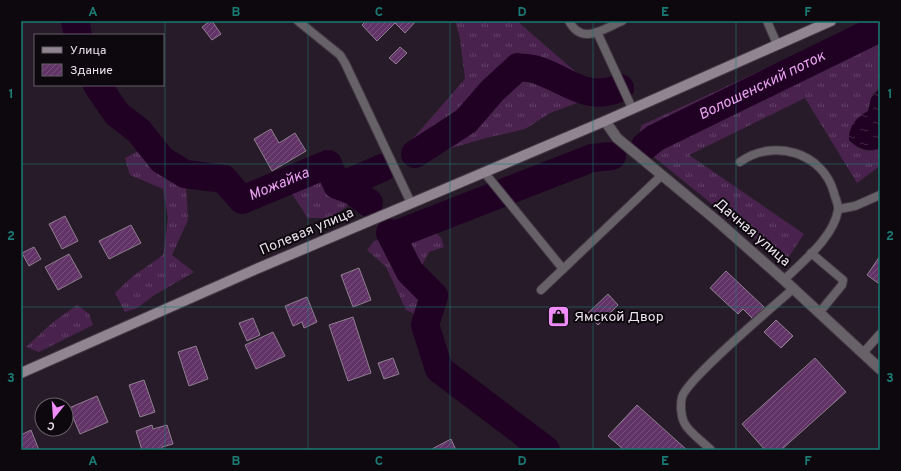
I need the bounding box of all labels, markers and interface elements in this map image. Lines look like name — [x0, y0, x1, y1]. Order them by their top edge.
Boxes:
text: A — [88, 5, 98, 21]
text: B — [232, 5, 241, 21]
text: C — [375, 5, 383, 21]
text: D — [517, 5, 527, 21]
text: E — [661, 5, 669, 21]
text: F — [804, 5, 812, 21]
legend — [34, 34, 164, 86]
text: Улица — [70, 43, 106, 59]
water label: Волошенский поток — [696, 46, 829, 125]
text: Здание — [70, 63, 113, 79]
text: 1 — [8, 87, 14, 103]
text: 1 — [887, 87, 893, 103]
water label: Можайка — [246, 163, 312, 206]
street label: Дачная улица — [711, 195, 793, 271]
street label: Полевая улица — [257, 205, 357, 259]
text: 2 — [7, 229, 15, 245]
text: 2 — [886, 229, 894, 245]
shop icon: Ямской Двор — [545, 304, 571, 330]
place label: Ямской Двор — [574, 309, 664, 326]
text: 3 — [7, 371, 15, 387]
text: 3 — [886, 371, 894, 387]
north arrow — [34, 397, 74, 437]
text: С — [46, 418, 57, 433]
text: A — [88, 454, 98, 470]
text: B — [232, 454, 241, 470]
text: C — [375, 454, 383, 470]
text: D — [517, 454, 527, 470]
text: E — [661, 454, 669, 470]
text: F — [804, 454, 812, 470]

